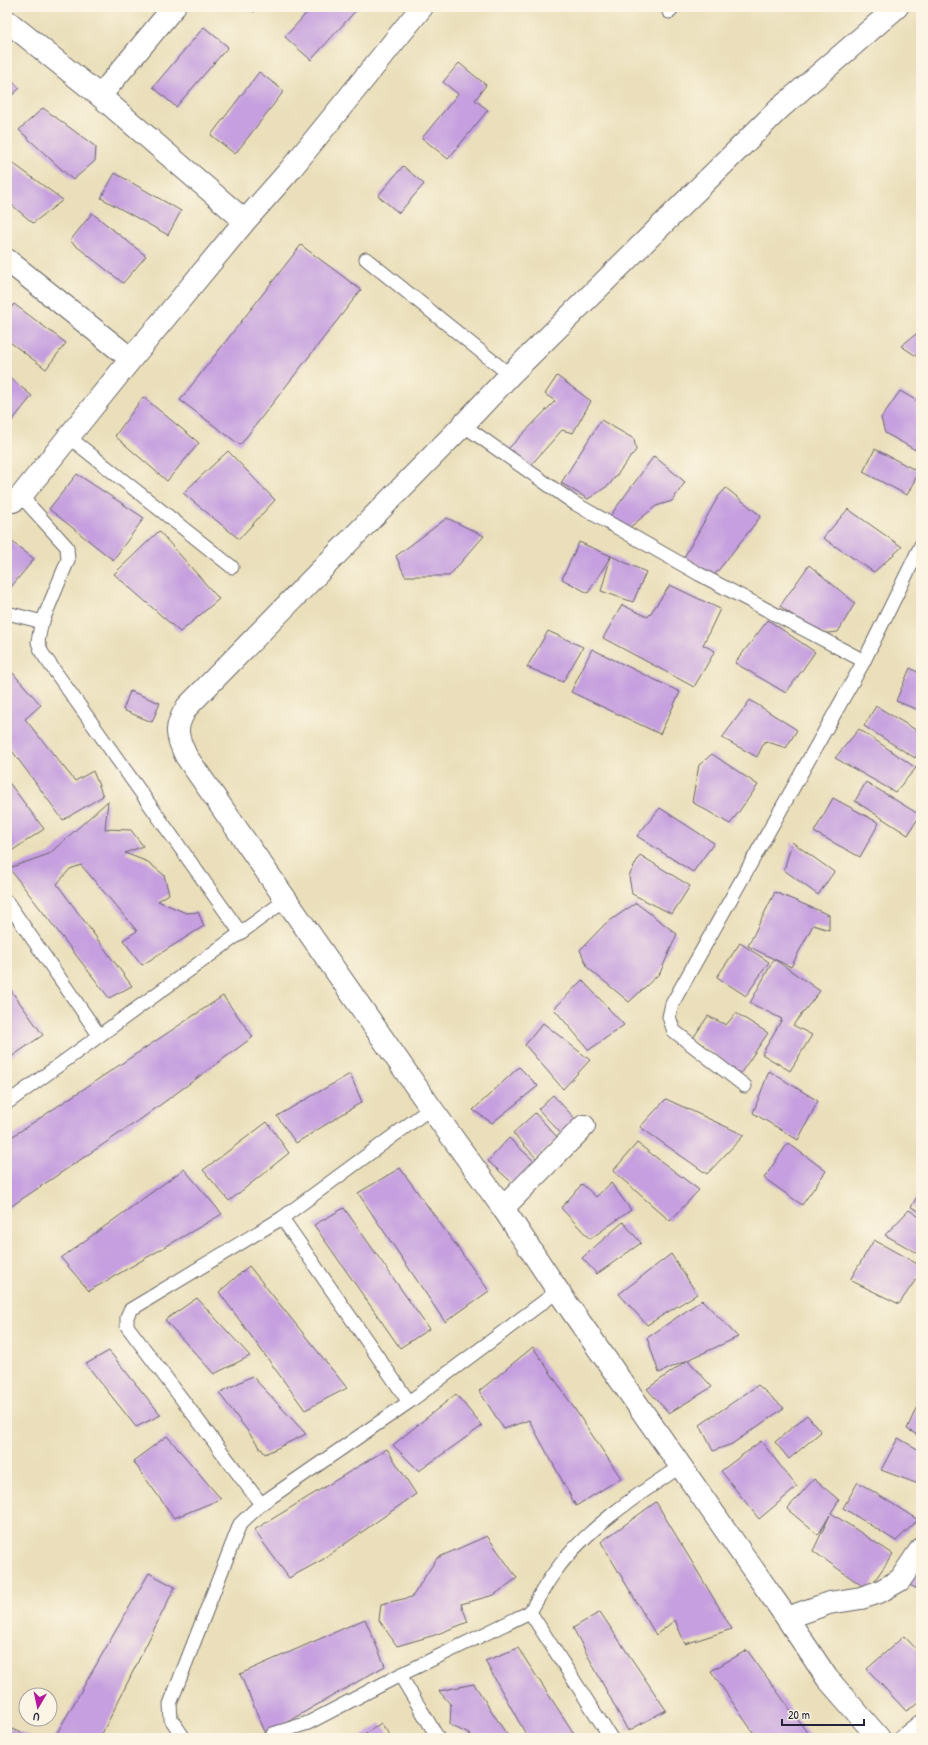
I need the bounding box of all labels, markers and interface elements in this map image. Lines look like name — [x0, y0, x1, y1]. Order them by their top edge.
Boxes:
north arrow — [18, 1687, 58, 1727]
scale bar — [782, 1701, 864, 1727]
text: 20 m — [788, 1706, 810, 1723]
text: U — [32, 1709, 41, 1724]

